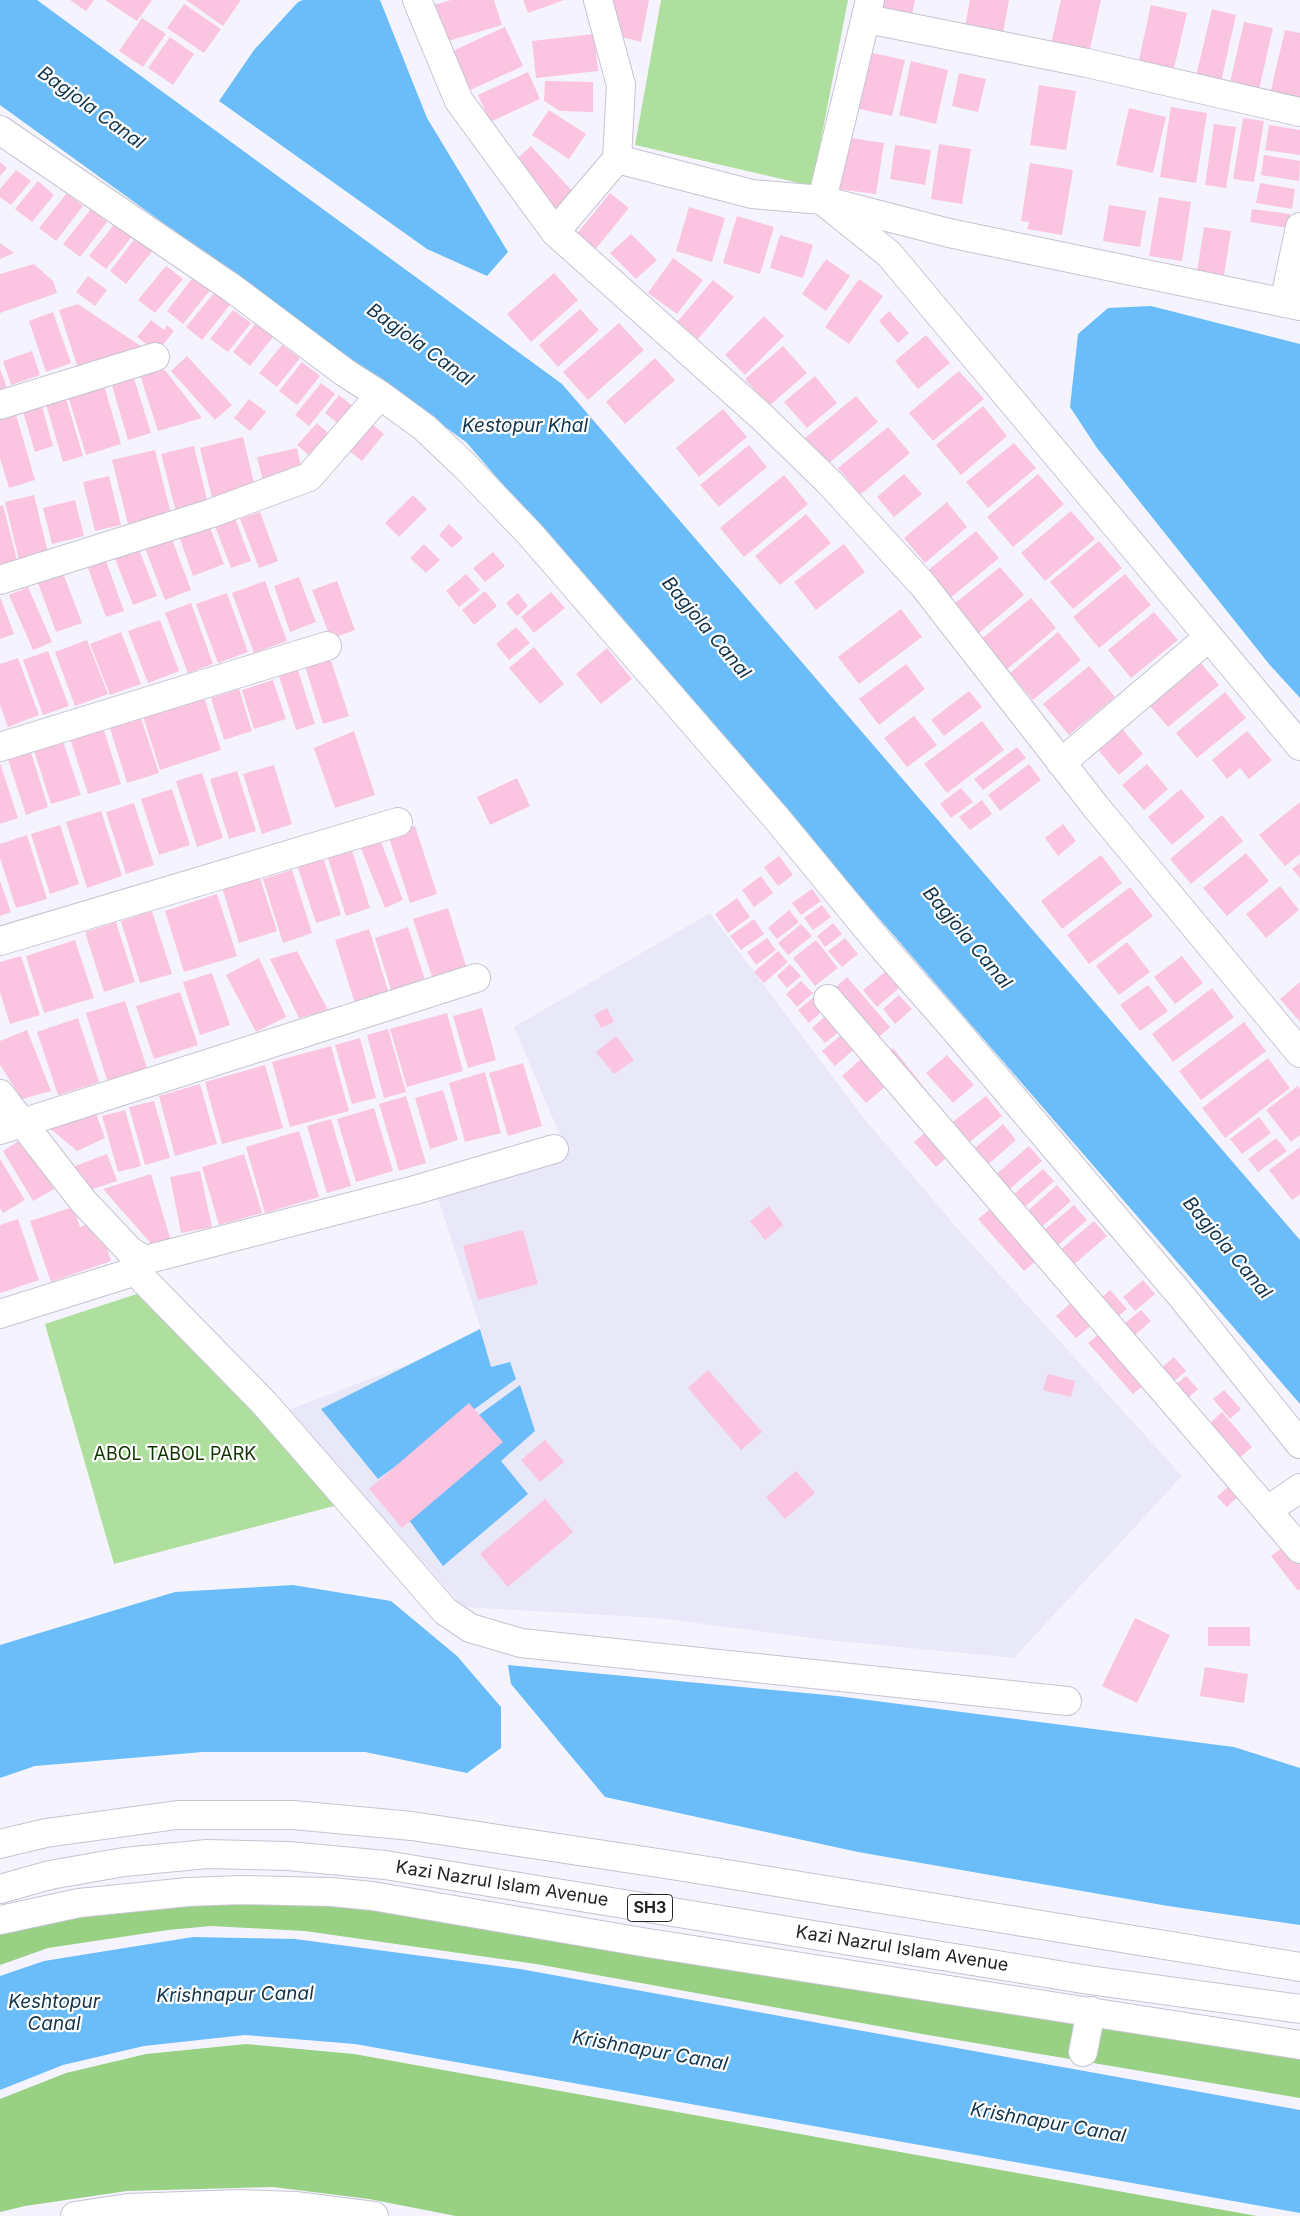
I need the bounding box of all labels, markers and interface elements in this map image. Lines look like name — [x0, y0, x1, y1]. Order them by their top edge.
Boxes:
water label: Bagjola Canal — [33, 62, 149, 154]
water label: Bagjola Canal — [362, 299, 478, 391]
water label: Kestopur Khal — [462, 415, 588, 437]
water label: Bagjola Canal — [657, 572, 755, 684]
water label: Bagjola Canal — [918, 882, 1016, 994]
water label: Bagjola Canal — [1178, 1192, 1276, 1304]
park label: ABOL TABOL PARK — [94, 1444, 256, 1466]
street label: Kazi Nazrul Islam Avenue — [394, 1857, 610, 1911]
road number: SH3 — [628, 1895, 672, 1922]
street label: Kazi Nazrul Islam Avenue — [794, 1922, 1010, 1976]
water label: Krishnapur Canal — [156, 1982, 314, 2008]
water label: Keshtopur Canal — [8, 1991, 100, 2035]
water label: Krishnapur Canal — [571, 2026, 729, 2076]
water label: Krishnapur Canal — [969, 2098, 1127, 2148]

